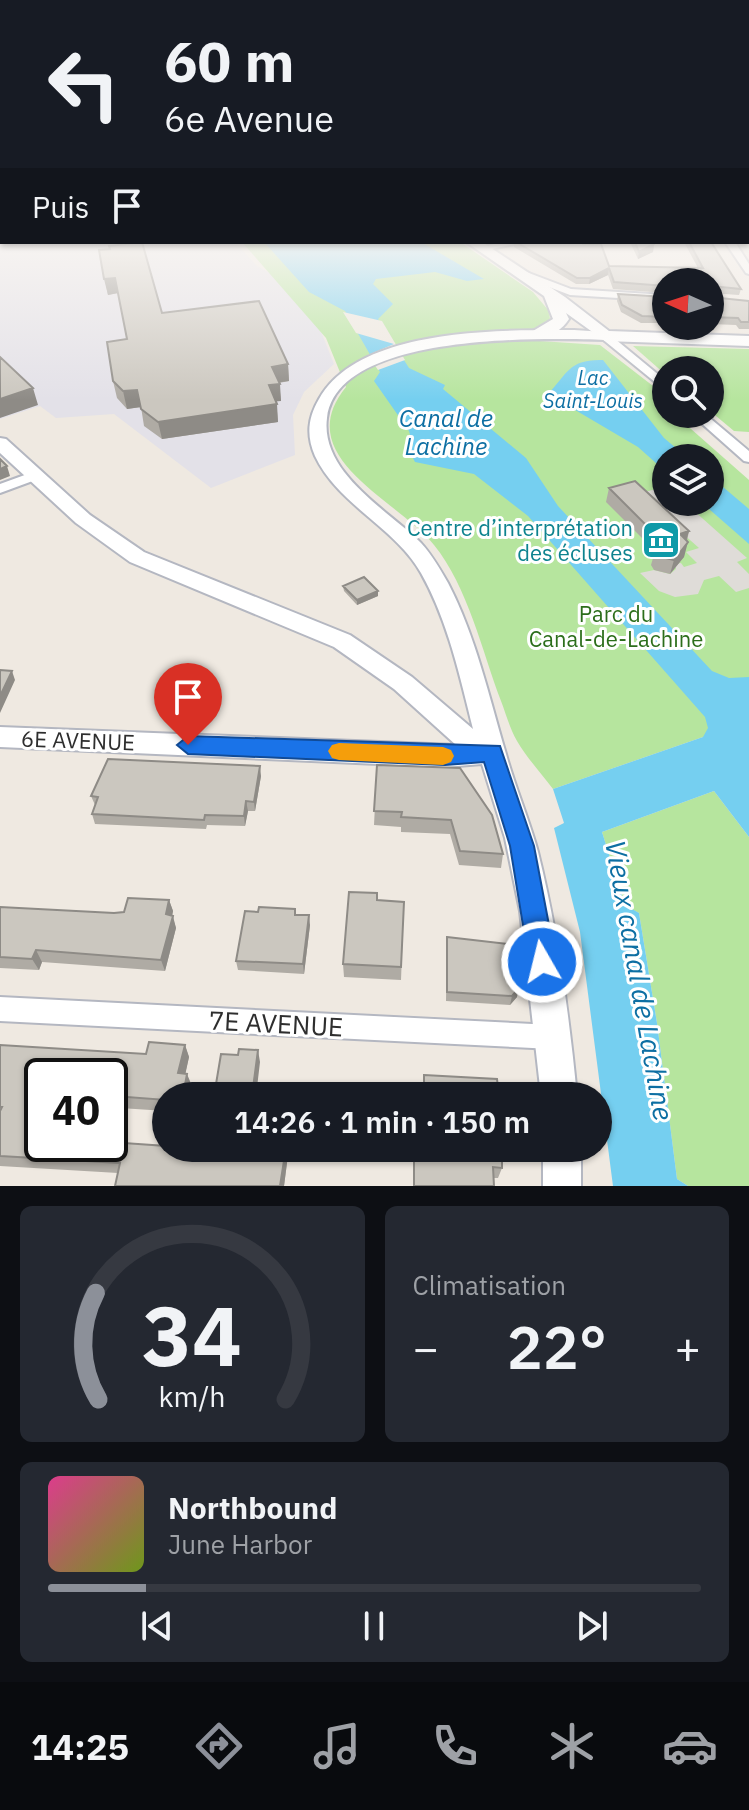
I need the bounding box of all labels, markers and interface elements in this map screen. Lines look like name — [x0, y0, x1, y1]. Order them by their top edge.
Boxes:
text: 60 m — [164, 25, 294, 97]
icon: left — [32, 32, 136, 136]
text: 6e Avenue — [164, 95, 334, 142]
icon: arrive — [105, 184, 149, 228]
text: Puis — [32, 187, 89, 226]
north arrow — [652, 268, 724, 340]
map controls — [652, 268, 724, 516]
button: search — [652, 356, 724, 428]
water label: Lac Saint-Louis — [543, 364, 643, 414]
water label: Canal de Lachine — [399, 402, 493, 462]
button: layers — [652, 444, 724, 516]
place label: Centre d’interprétation des écluses — [407, 513, 633, 567]
museum icon: Centre d’interprétation des écluses — [640, 519, 682, 561]
park label: Parc du Canal-de-Lachine — [529, 599, 703, 653]
pin — [154, 663, 222, 745]
icon: arrive — [166, 675, 210, 719]
street label: 6E AVENUE — [21, 724, 135, 756]
water label: Vieux canal de Lachine — [597, 837, 683, 1123]
position arrow — [500, 920, 584, 1004]
street label: 7E AVENUE — [208, 1002, 344, 1044]
speed limit sign: 40 — [24, 1058, 128, 1162]
text: 14:26 · 1 min · 150 m — [234, 1102, 530, 1141]
text: Climatisation — [413, 1268, 566, 1302]
text: 34 — [142, 1281, 242, 1389]
text: 22° — [507, 1307, 607, 1386]
text: − — [413, 1319, 439, 1376]
text: + — [675, 1319, 701, 1376]
text: km/h — [159, 1378, 226, 1415]
text: Northbound — [168, 1488, 337, 1527]
text: June Harbor — [168, 1527, 312, 1561]
icon: previous — [135, 1604, 179, 1648]
icon: pause — [352, 1604, 396, 1648]
icon: next — [570, 1604, 614, 1648]
icon: directions — [191, 1718, 247, 1774]
icon: music — [309, 1718, 365, 1774]
icon: phone — [427, 1718, 483, 1774]
icon: climate — [544, 1718, 600, 1774]
icon: car — [662, 1718, 718, 1774]
text: 14:25 — [31, 1723, 129, 1770]

